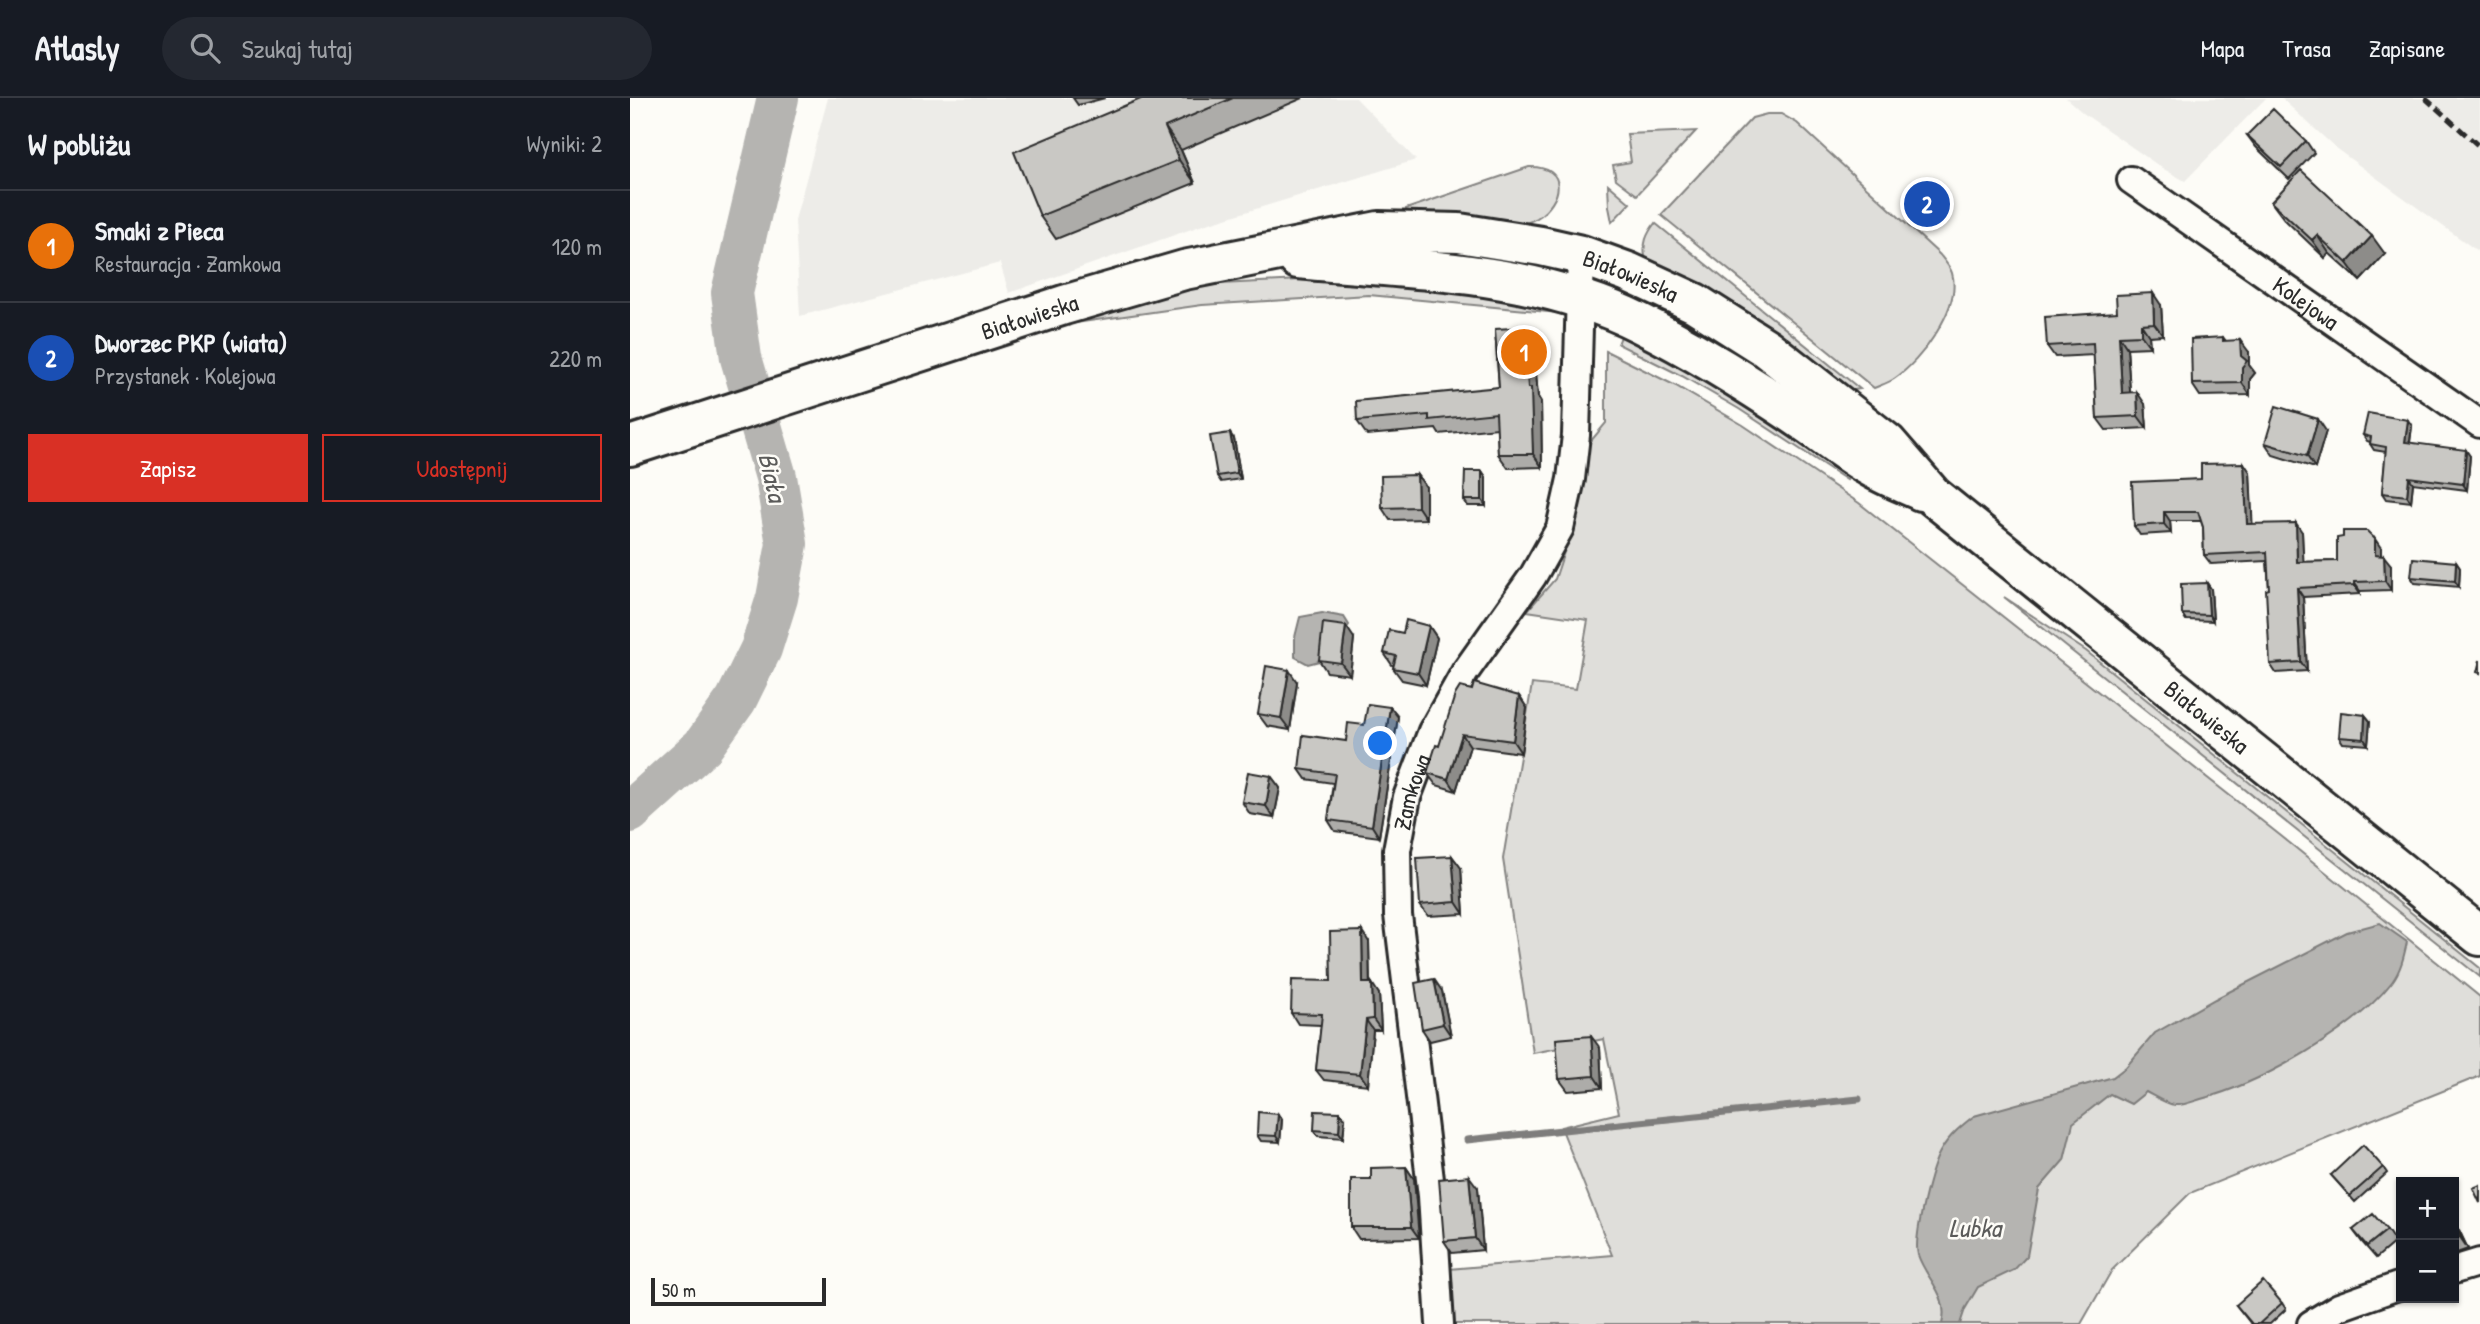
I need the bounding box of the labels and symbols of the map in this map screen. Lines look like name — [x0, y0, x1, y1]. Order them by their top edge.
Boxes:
pin: 2 — [1904, 178, 1950, 230]
street label: Białowieska — [1579, 241, 1684, 309]
street label: Kolejowa — [2267, 268, 2346, 337]
street label: Białowieska — [977, 286, 1082, 347]
pin: 1 — [1501, 326, 1547, 378]
water label: Biała — [750, 449, 796, 508]
street label: Białowieska — [2158, 673, 2256, 761]
your location — [1363, 726, 1397, 760]
street label: Zamkowa — [1385, 749, 1438, 833]
water label: Lubka — [1949, 1210, 2004, 1245]
scale bar — [651, 1275, 826, 1307]

